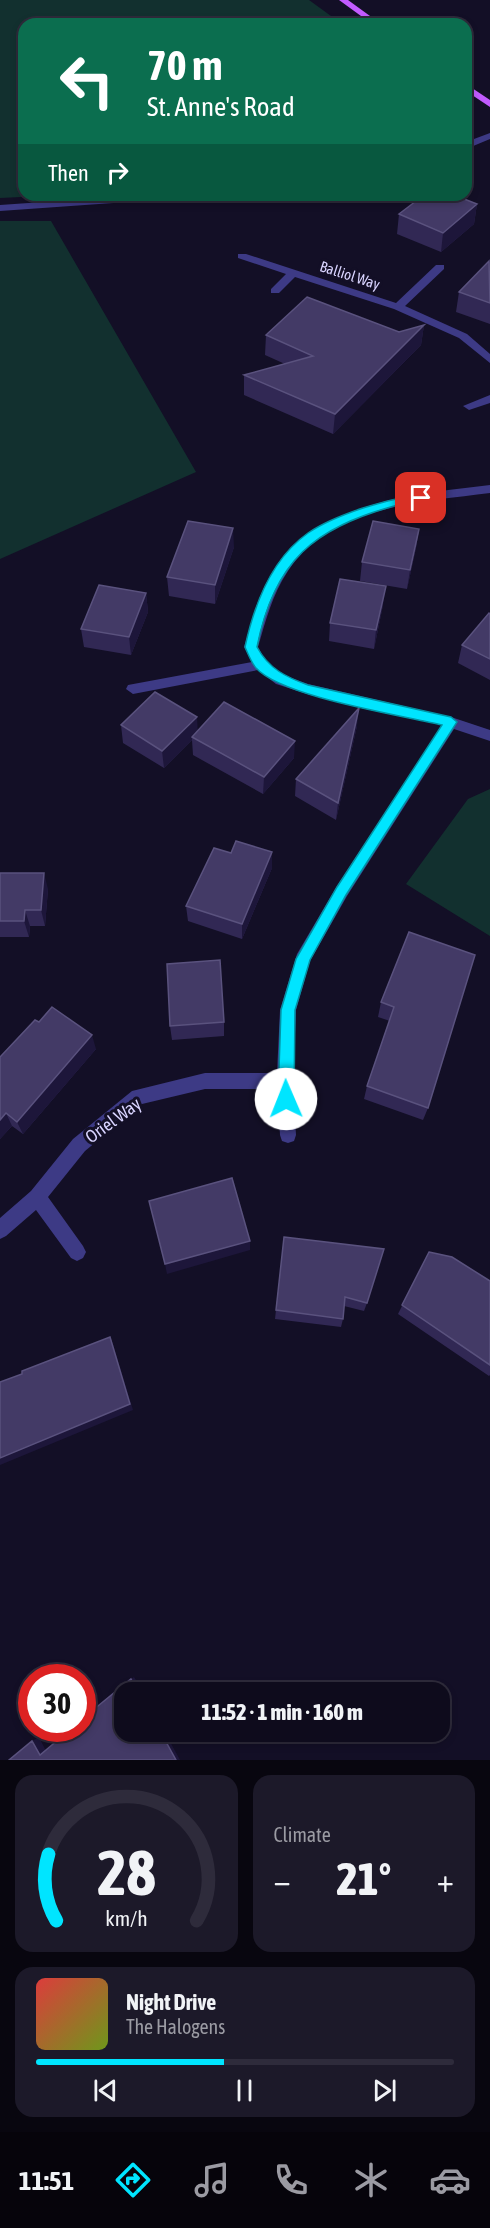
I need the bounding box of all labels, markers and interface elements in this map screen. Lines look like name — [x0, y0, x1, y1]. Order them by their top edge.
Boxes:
text: 70 m — [147, 41, 222, 89]
icon: left — [48, 42, 126, 120]
text: St. Anne's Road — [147, 91, 295, 122]
icon: right — [101, 156, 134, 189]
text: Then — [48, 160, 89, 186]
street label: Balliol Way — [318, 257, 382, 293]
pin — [395, 472, 446, 523]
icon: arrive — [404, 481, 437, 514]
position arrow — [254, 1067, 318, 1131]
street label: Oriel Way — [81, 1093, 145, 1147]
speed limit sign: 30 — [18, 1664, 96, 1742]
text: 11:52 · 1 min · 160 m — [201, 1699, 363, 1725]
text: Climate — [274, 1823, 331, 1846]
text: 28 — [97, 1837, 156, 1908]
text: 21° — [336, 1853, 391, 1905]
text: − — [274, 1861, 291, 1899]
text: + — [437, 1861, 454, 1899]
text: km/h — [105, 1906, 148, 1931]
text: Night Drive — [126, 1989, 216, 2015]
text: The Halogens — [126, 2015, 225, 2038]
icon: previous — [89, 2074, 122, 2107]
icon: pause — [228, 2074, 261, 2107]
icon: next — [368, 2074, 401, 2107]
icon: directions — [112, 2159, 154, 2201]
icon: music — [191, 2159, 233, 2201]
icon: phone — [270, 2159, 312, 2201]
icon: climate — [350, 2159, 392, 2201]
icon: car — [429, 2159, 471, 2201]
text: 11:51 — [19, 2165, 74, 2196]

